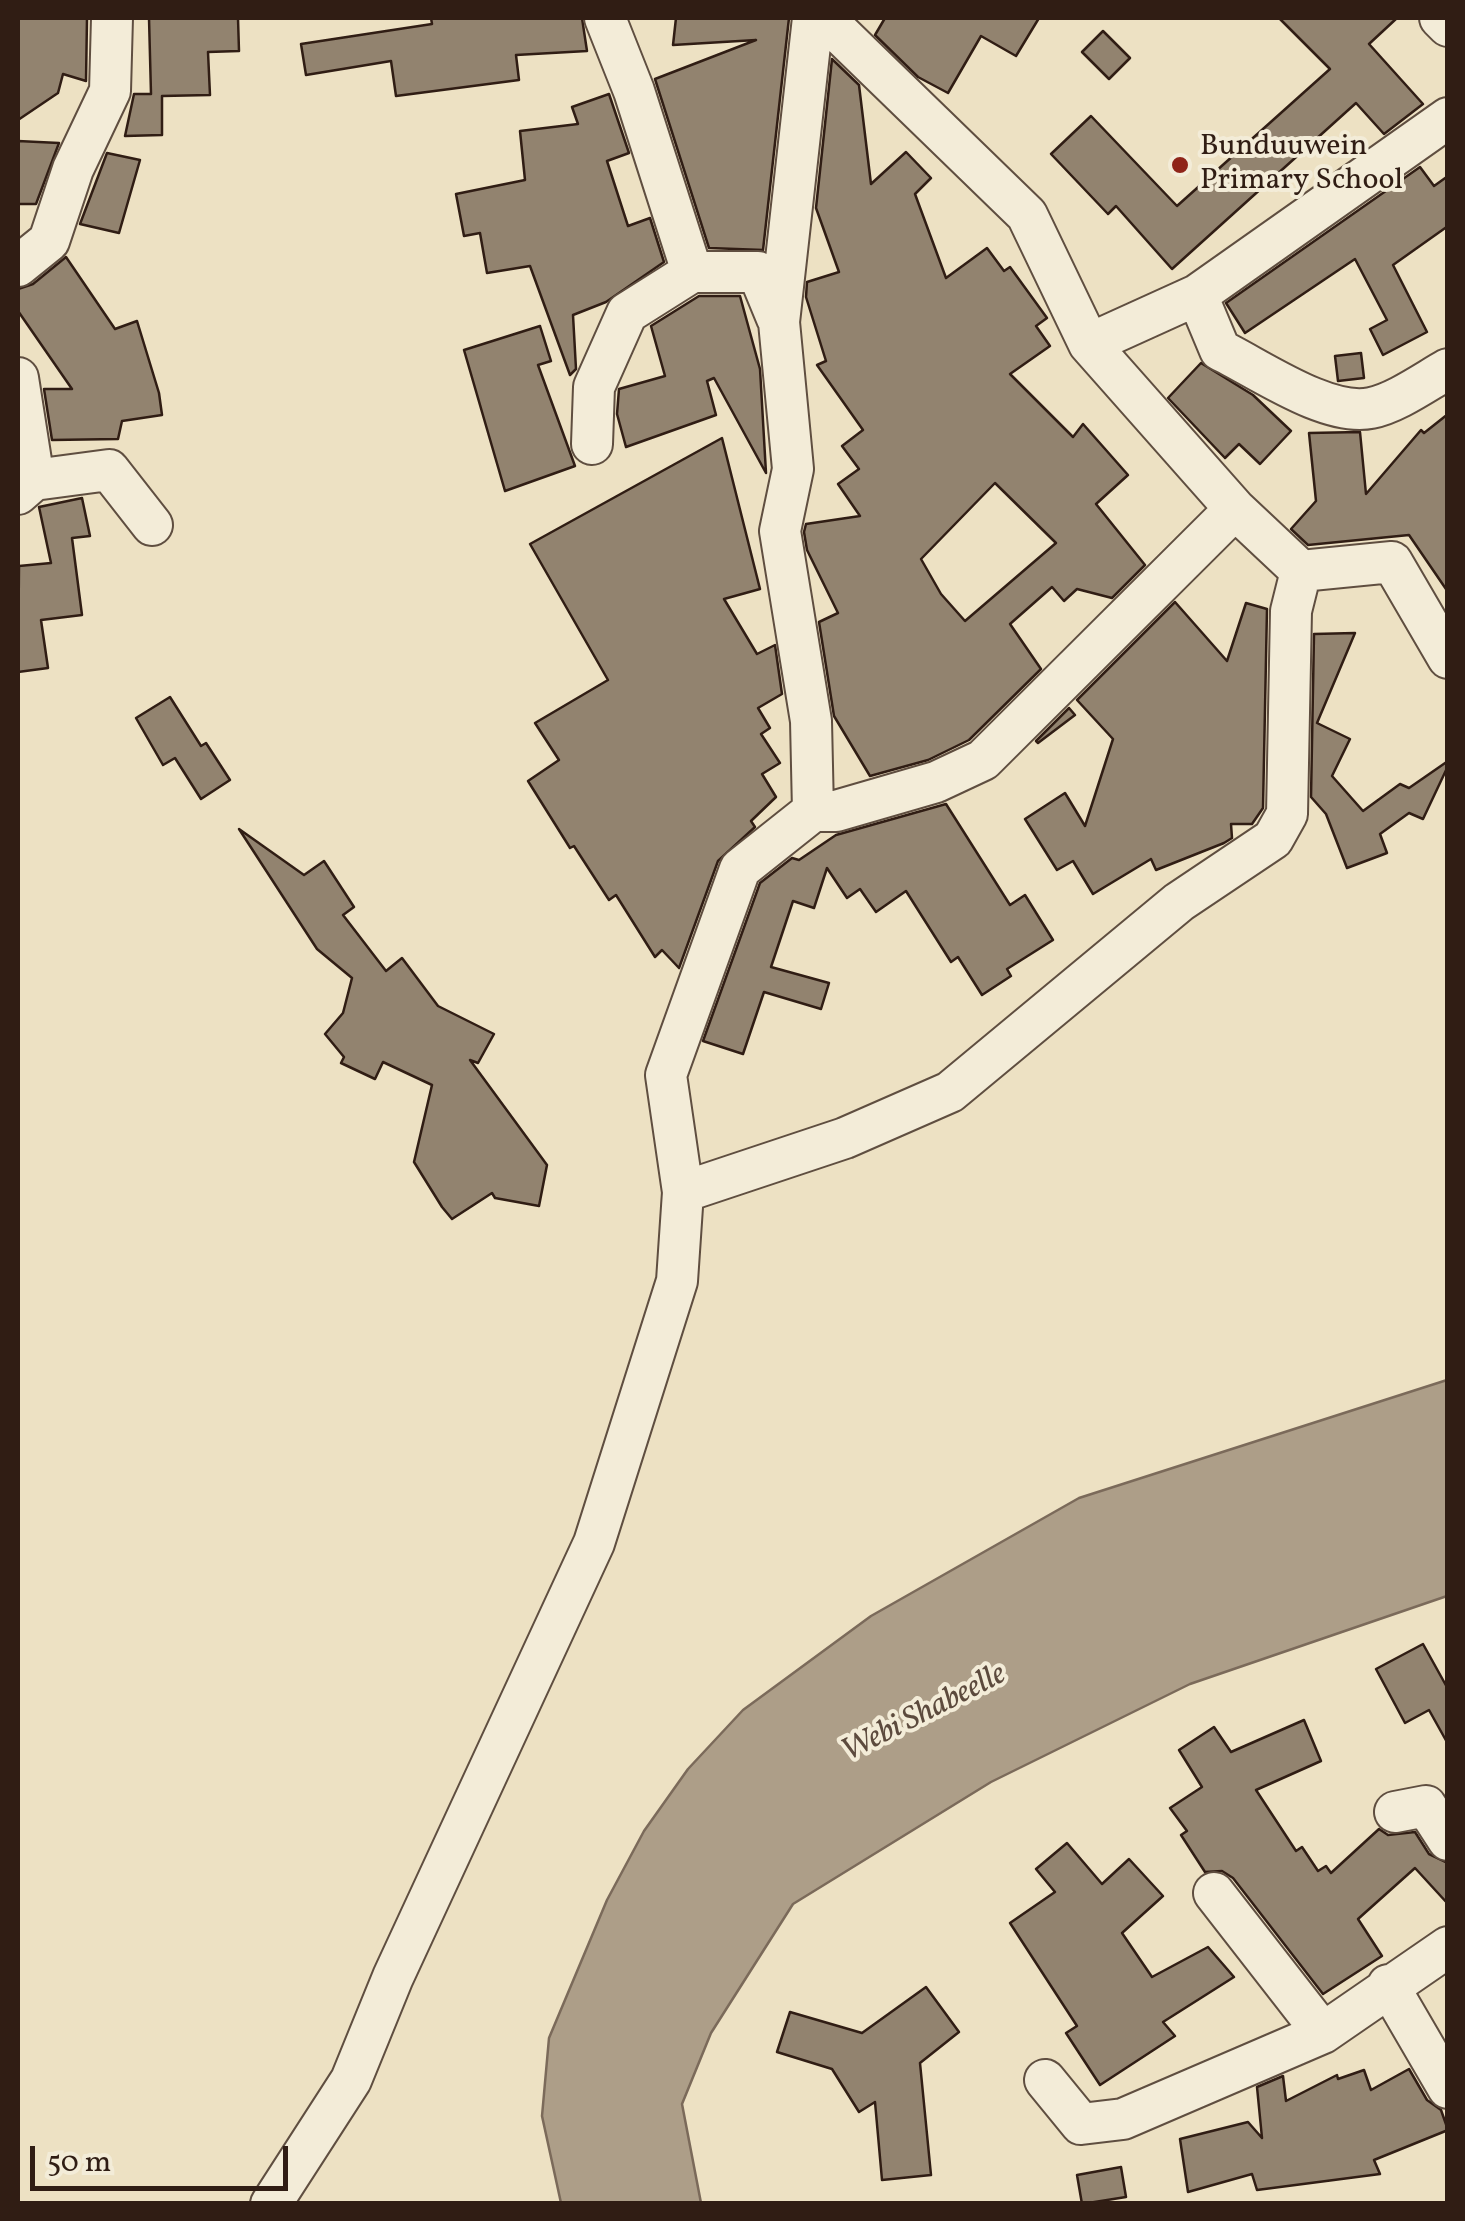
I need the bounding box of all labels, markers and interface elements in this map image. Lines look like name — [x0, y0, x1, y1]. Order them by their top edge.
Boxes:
place label: Bunduuwein Primary School — [1200, 130, 1403, 200]
marker: Bunduuwein Primary School — [1169, 154, 1191, 176]
water label: Webi Shabeelle — [836, 1657, 1014, 1773]
scale bar — [35, 2126, 292, 2188]
text: 50 m — [47, 2142, 111, 2184]

